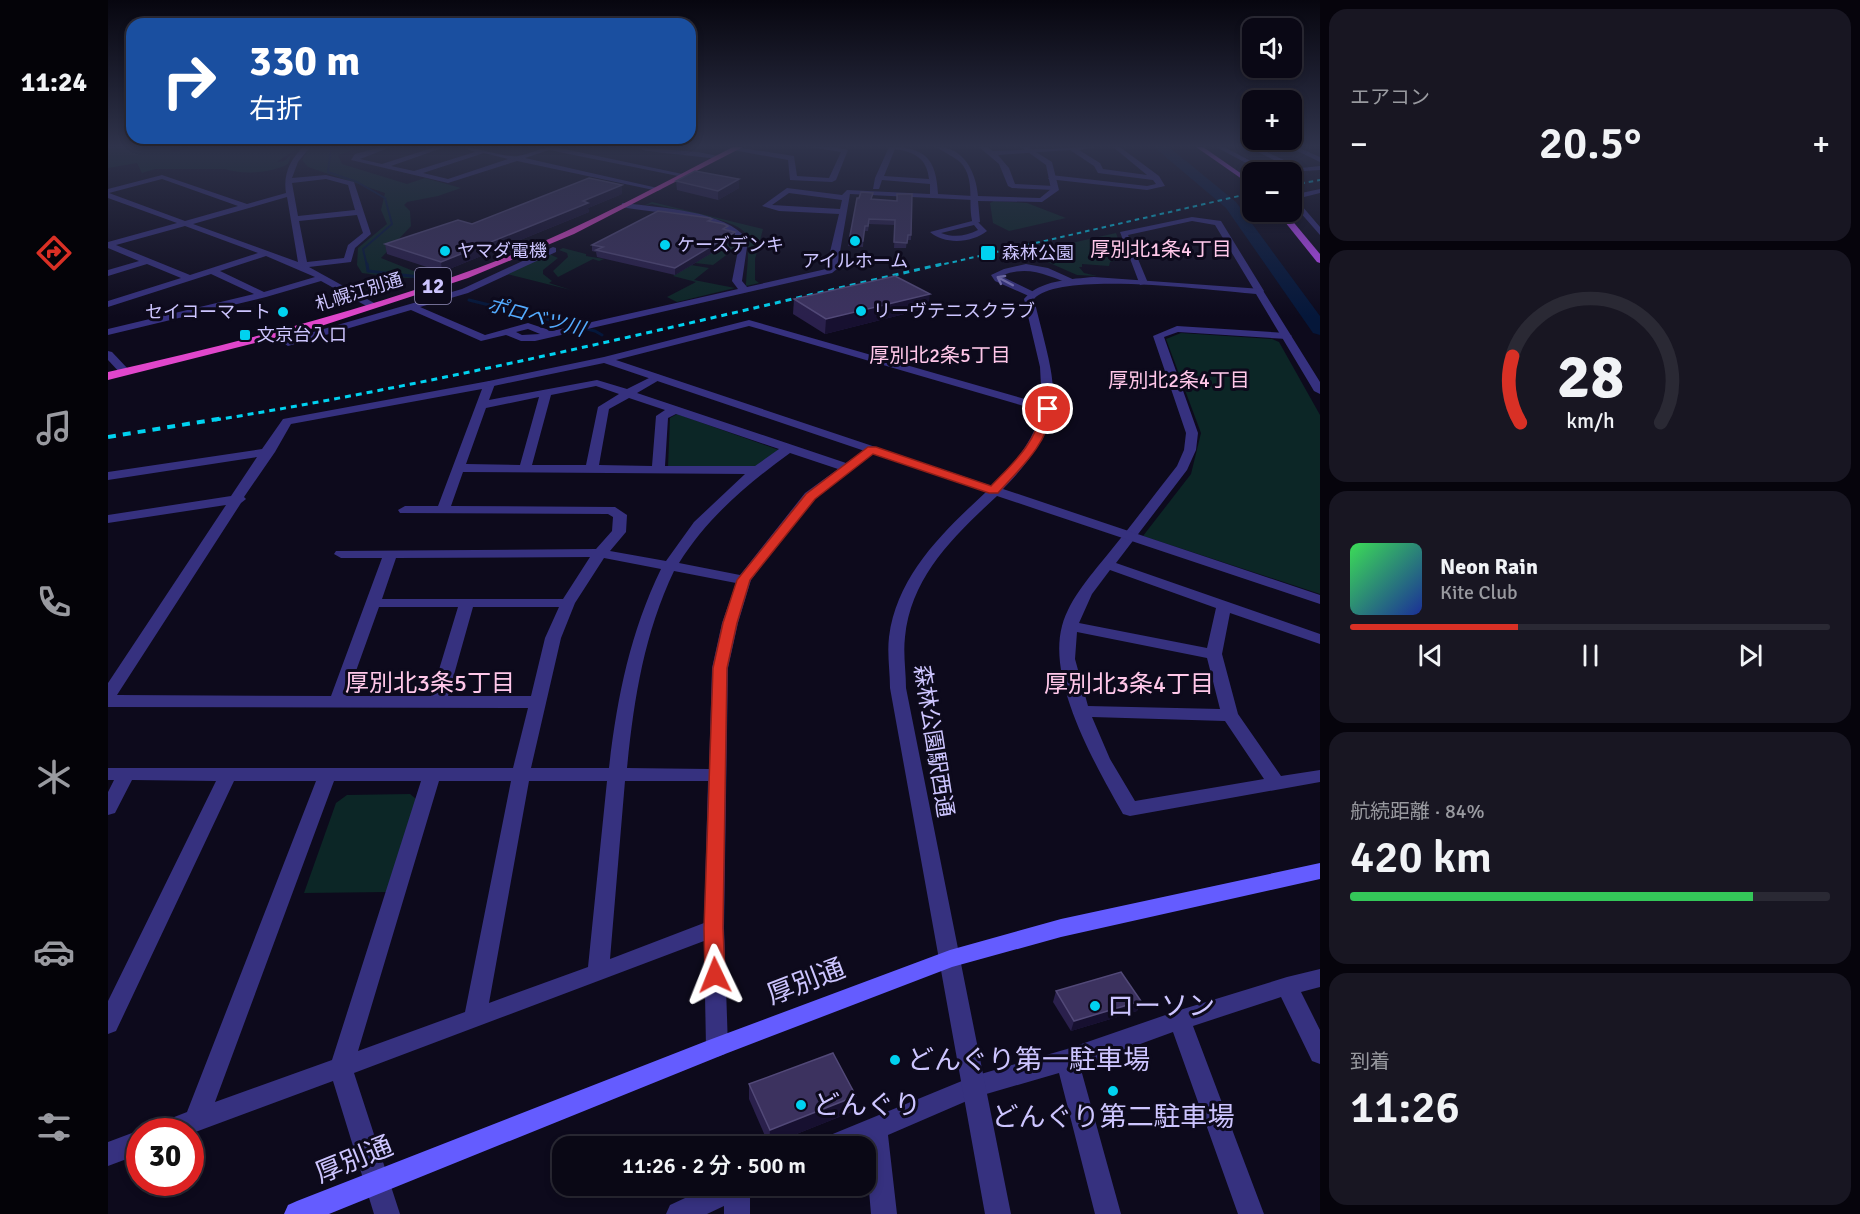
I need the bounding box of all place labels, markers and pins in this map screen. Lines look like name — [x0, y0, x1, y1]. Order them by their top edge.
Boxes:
place label: ケーズデンキ — [677, 234, 784, 256]
marker: アイルホーム — [848, 234, 862, 248]
marker: ケーズデンキ — [658, 238, 672, 252]
place label: ヤマダ電機 — [457, 240, 547, 262]
place label: 森林公園 — [1002, 242, 1074, 264]
marker: ヤマダ電機 — [438, 244, 452, 258]
marker: 森林公園 — [979, 244, 997, 262]
place label: アイルホーム — [802, 250, 908, 272]
place label: リーヴテニスクラブ — [873, 300, 1035, 322]
place label: セイコーマート — [145, 301, 271, 323]
marker: リーヴテニスクラブ — [854, 304, 868, 318]
marker: セイコーマート — [276, 305, 290, 319]
place label: 文京台入口 — [257, 324, 347, 346]
marker: 文京台入口 — [238, 328, 252, 342]
pin — [1022, 383, 1073, 434]
place label: ローソン — [1107, 990, 1215, 1023]
marker: ローソン — [1088, 999, 1102, 1013]
place label: どんぐり第一駐車場 — [907, 1044, 1150, 1077]
marker: どんぐり第一駐車場 — [888, 1053, 902, 1067]
marker: どんぐり第二駐車場 — [1106, 1084, 1120, 1098]
place label: どんぐり — [813, 1089, 921, 1122]
marker: どんぐり — [794, 1098, 808, 1112]
place label: どんぐり第二駐車場 — [992, 1101, 1235, 1134]

